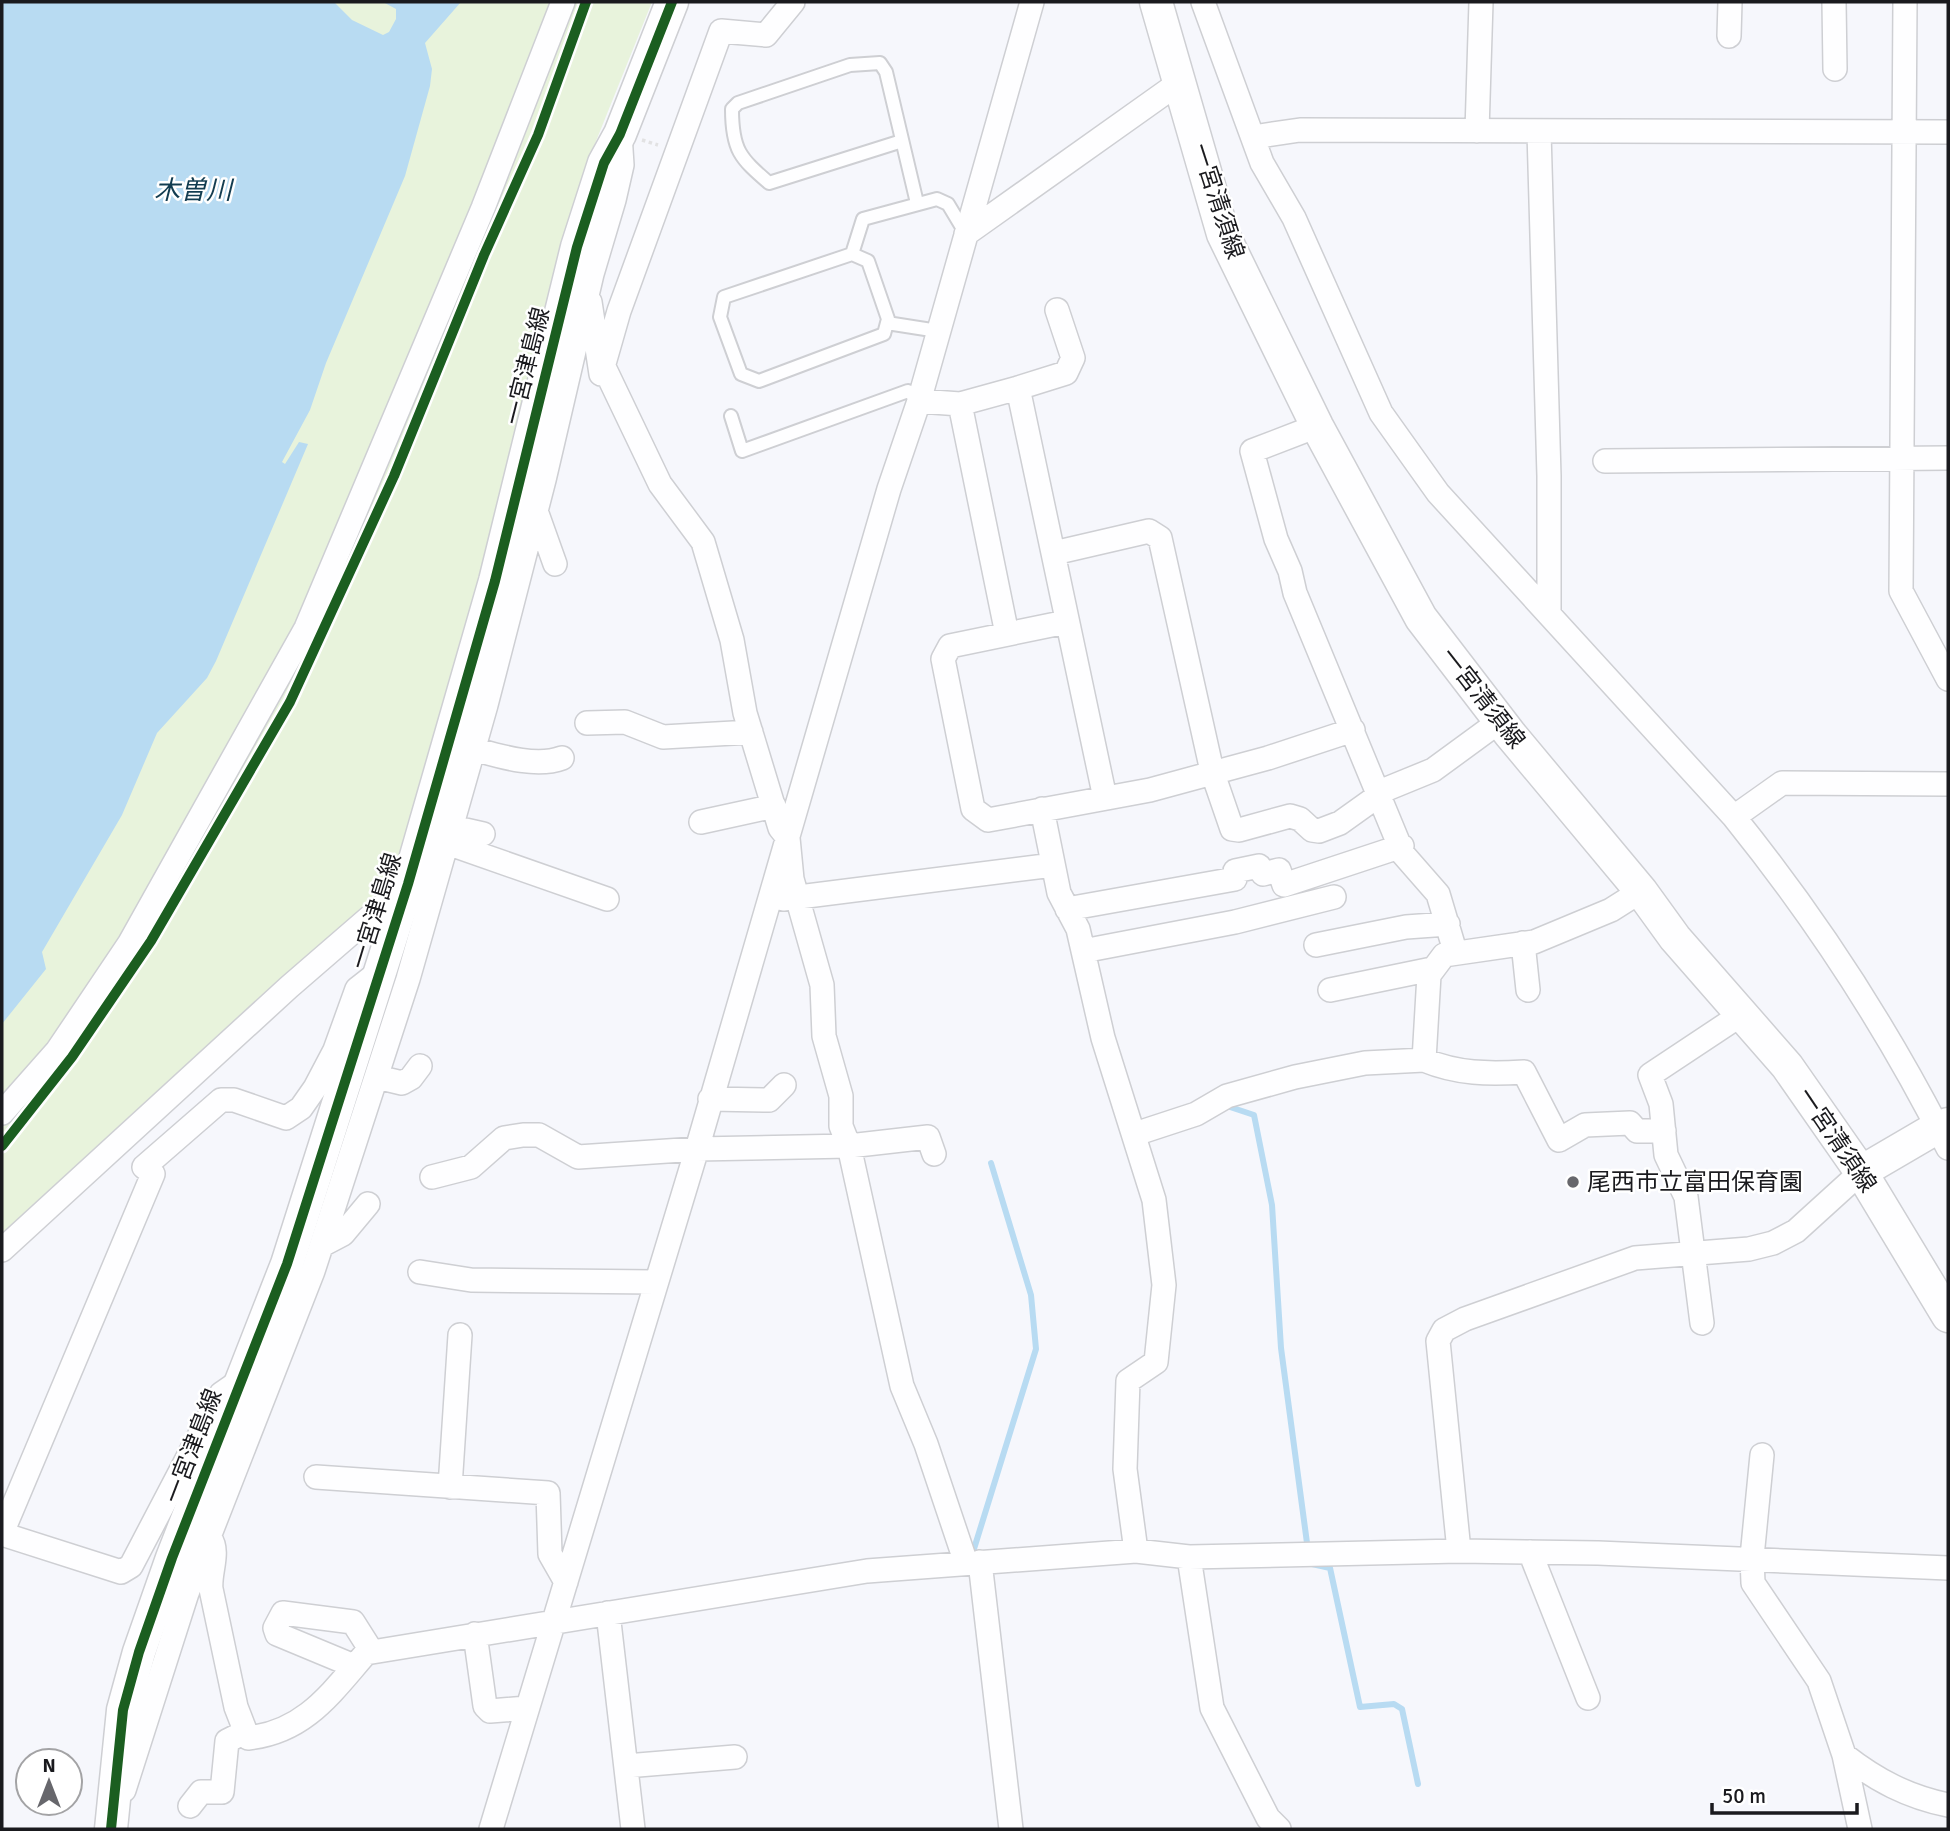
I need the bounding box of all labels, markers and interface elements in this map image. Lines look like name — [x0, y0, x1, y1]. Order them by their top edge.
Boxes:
street label: 一宮清須線 — [1185, 139, 1251, 263]
water label: 木曽川 — [154, 175, 235, 207]
street label: 一宮津島線 — [498, 304, 556, 428]
street label: 一宮清須線 — [1434, 641, 1532, 755]
street label: 一宮津島線 — [344, 849, 408, 973]
street label: 一宮清須線 — [1791, 1082, 1883, 1198]
place label: 尾西市立富田保育園 — [1587, 1167, 1803, 1197]
marker: 尾西市立富田保育園 — [1565, 1174, 1581, 1190]
street label: 一宮津島線 — [157, 1385, 229, 1507]
north arrow — [14, 1747, 84, 1817]
text: N — [42, 1754, 56, 1778]
scale bar — [1712, 1772, 1857, 1816]
text: 50 m — [1722, 1783, 1766, 1809]

